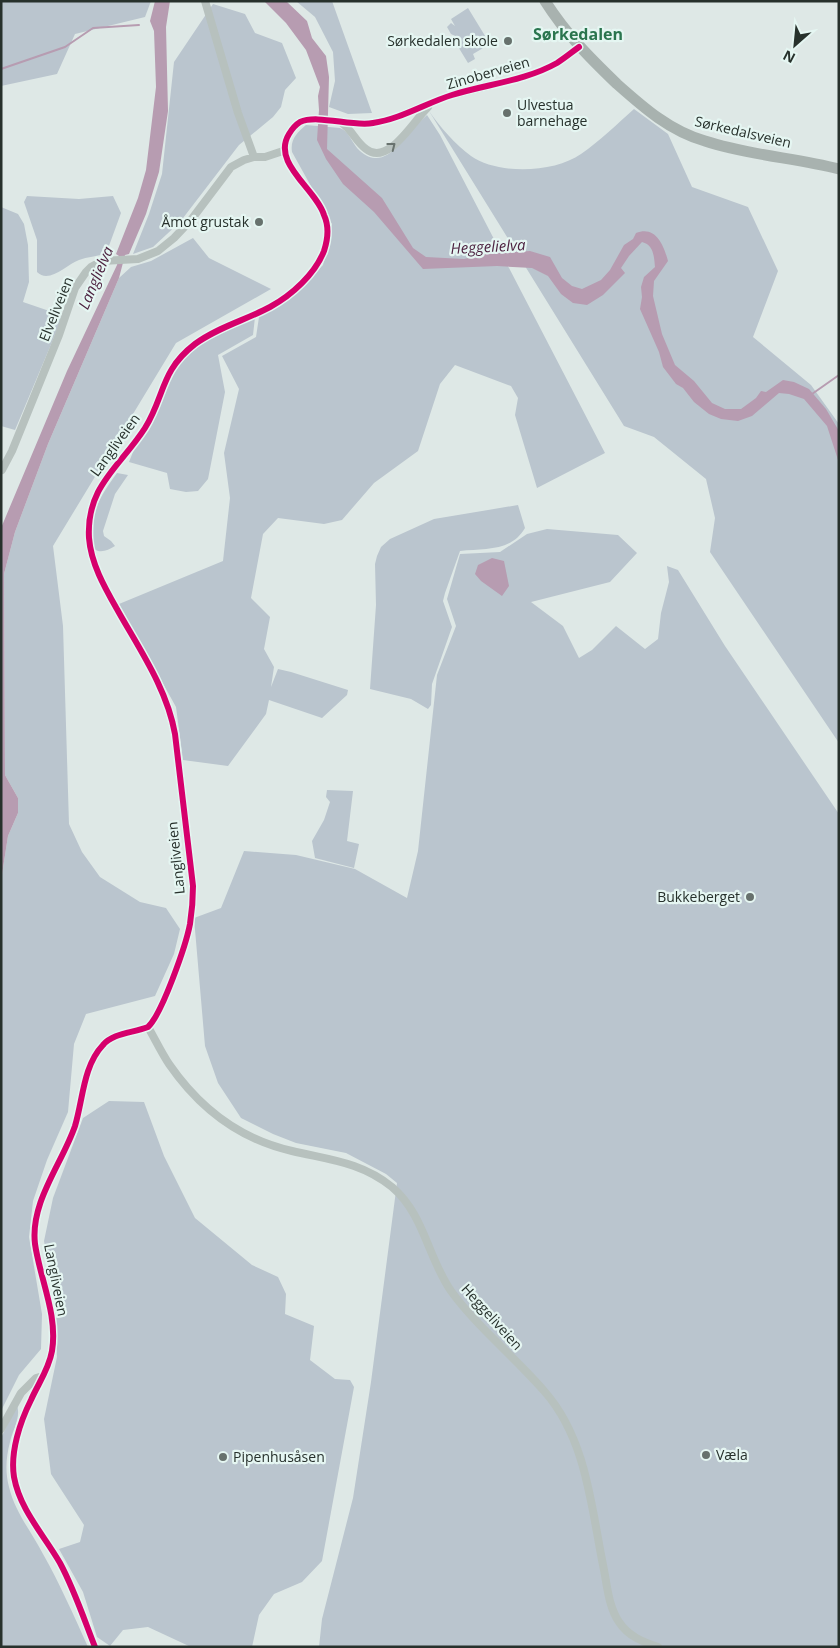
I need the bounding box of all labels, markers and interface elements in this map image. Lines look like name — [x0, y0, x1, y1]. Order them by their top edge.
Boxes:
north arrow — [770, 20, 820, 70]
district label: Sørkedalen — [533, 23, 623, 45]
place label: Sørkedalen skole — [387, 31, 498, 50]
marker: Sørkedalen skole — [502, 35, 514, 47]
text: N — [779, 46, 798, 68]
street label: Zinoberveien — [444, 52, 532, 93]
place label: Ulvestua barnehage — [517, 95, 587, 130]
marker: Ulvestua barnehage — [501, 107, 513, 119]
street label: Sørkedalsveien — [693, 111, 793, 152]
one-way arrow — [386, 143, 396, 152]
place label: Åmot grustak — [161, 212, 250, 231]
marker: Åmot grustak — [253, 216, 265, 228]
water label: Heggelielva — [450, 234, 526, 258]
water label: Langlielva — [73, 243, 117, 312]
street label: Elveliveien — [34, 274, 77, 344]
street label: Langliveien — [85, 410, 144, 480]
street label: Langliveien — [162, 821, 189, 895]
place label: Bukkeberget — [657, 887, 740, 906]
marker: Bukkeberget — [744, 891, 756, 903]
street label: Langliveien — [40, 1242, 73, 1318]
street label: Heggeliveien — [457, 1279, 527, 1354]
place label: Væla — [716, 1445, 748, 1464]
place label: Pipenhusåsen — [233, 1447, 325, 1466]
marker: Væla — [700, 1449, 712, 1461]
marker: Pipenhusåsen — [217, 1451, 229, 1463]

